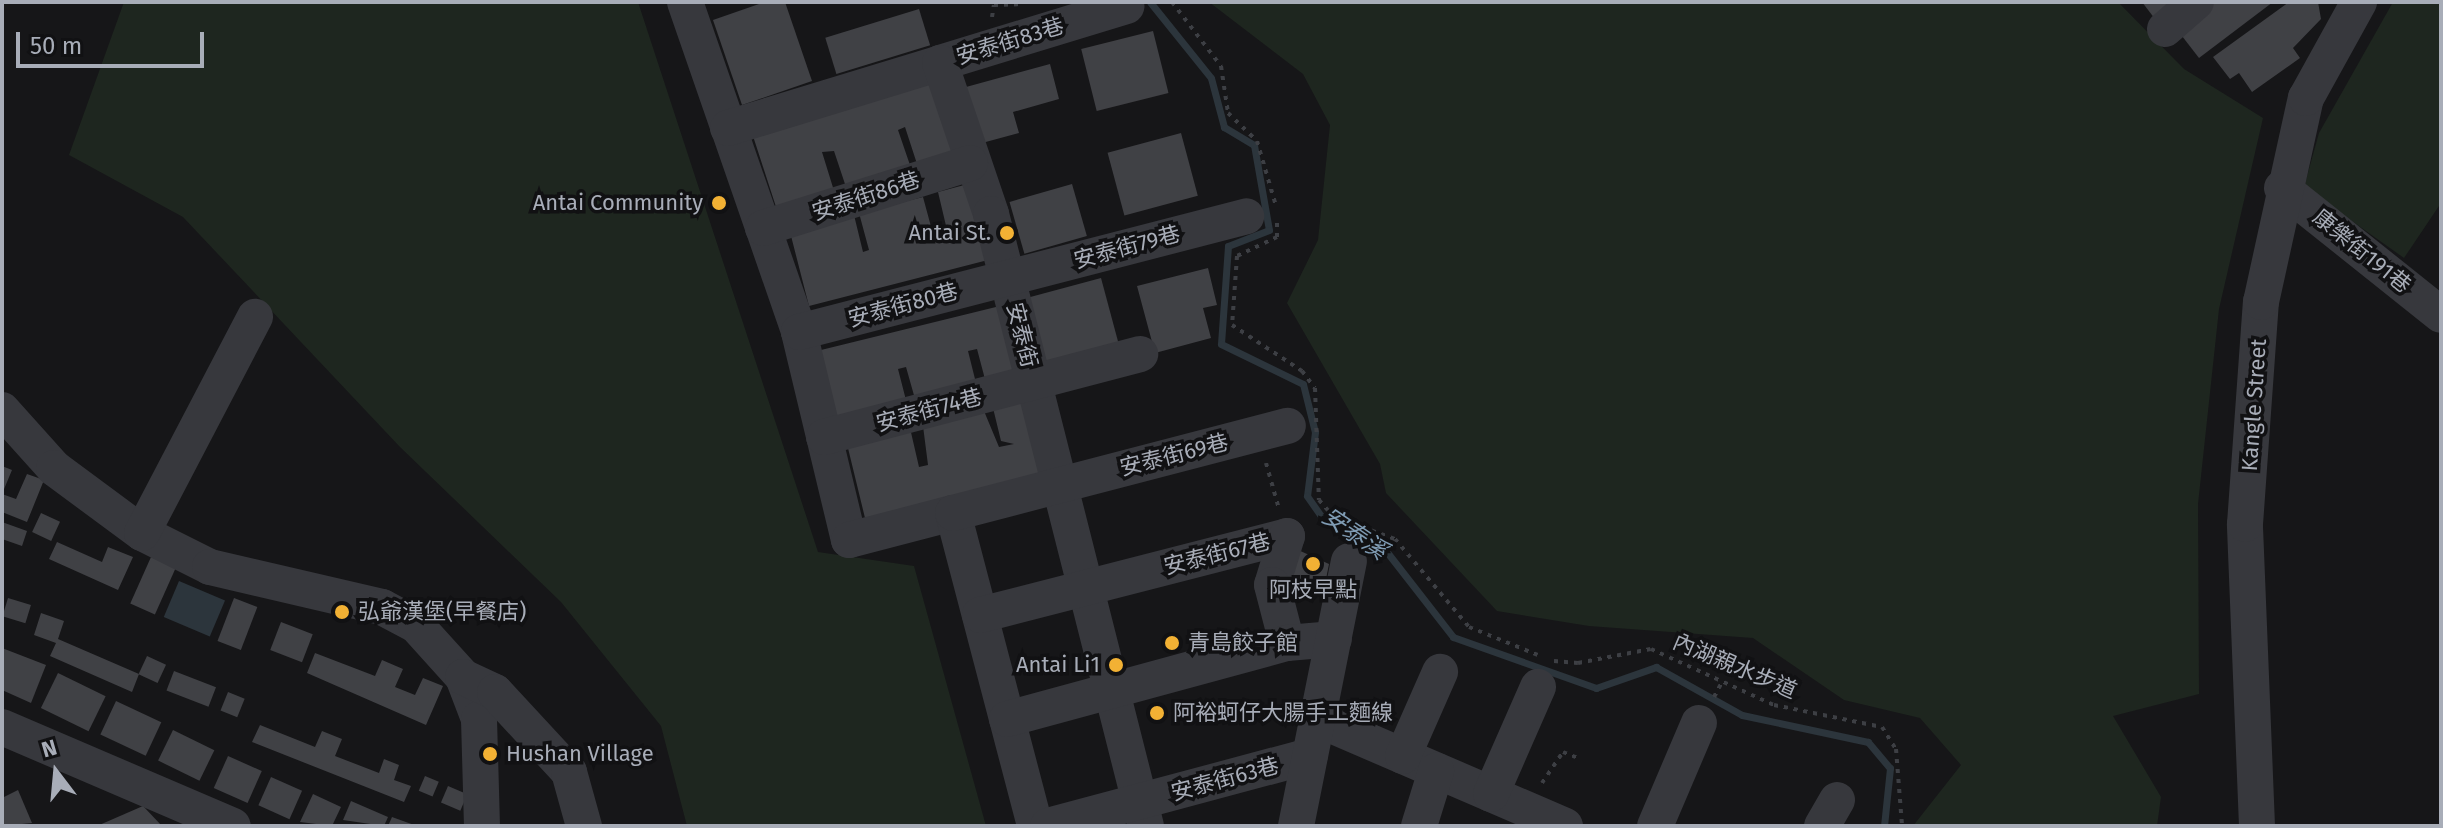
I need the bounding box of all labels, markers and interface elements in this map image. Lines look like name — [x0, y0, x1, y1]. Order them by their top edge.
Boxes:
street label: 安泰街83巷 — [953, 12, 1067, 70]
scale bar — [20, 16, 208, 66]
text: 50 m — [30, 32, 82, 60]
street label: 安泰街86巷 — [809, 166, 923, 226]
place label: Antai Community — [533, 190, 703, 216]
marker: Antai Community — [710, 194, 728, 212]
street label: 康樂街191巷 — [2308, 204, 2416, 298]
place label: Antai St. — [908, 220, 991, 246]
street label: 安泰街79巷 — [1071, 220, 1183, 274]
marker: Antai St. — [998, 224, 1016, 242]
street label: 安泰街80巷 — [845, 278, 961, 332]
street label: 安泰街 — [1001, 300, 1043, 370]
street label: Kangle Street — [2236, 338, 2272, 472]
street label: 安泰街74巷 — [873, 383, 985, 437]
street label: 安泰街69巷 — [1117, 429, 1231, 481]
water label: 安泰溪 — [1316, 502, 1392, 566]
street label: 安泰街67巷 — [1161, 528, 1273, 580]
marker: 阿枝早點 — [1304, 555, 1322, 573]
place label: 阿枝早點 — [1269, 577, 1357, 603]
place label: 弘爺漢堡(早餐店) — [358, 599, 526, 625]
marker: 弘爺漢堡(早餐店) — [333, 603, 351, 621]
street label: 內湖親水步道 — [1669, 628, 1801, 704]
place label: 青島餃子館 — [1188, 630, 1298, 656]
marker: 青島餃子館 — [1163, 634, 1181, 652]
place label: Antai Li1 — [1016, 652, 1100, 678]
marker: Antai Li1 — [1107, 656, 1125, 674]
place label: 阿裕蚵仔大腸手工麵線 — [1173, 700, 1393, 726]
marker: 阿裕蚵仔大腸手工麵線 — [1148, 704, 1166, 722]
north arrow — [16, 732, 96, 812]
text: N — [39, 733, 60, 763]
place label: Hushan Village — [506, 741, 654, 767]
marker: Hushan Village — [481, 745, 499, 763]
street label: 安泰街63巷 — [1168, 752, 1282, 806]

